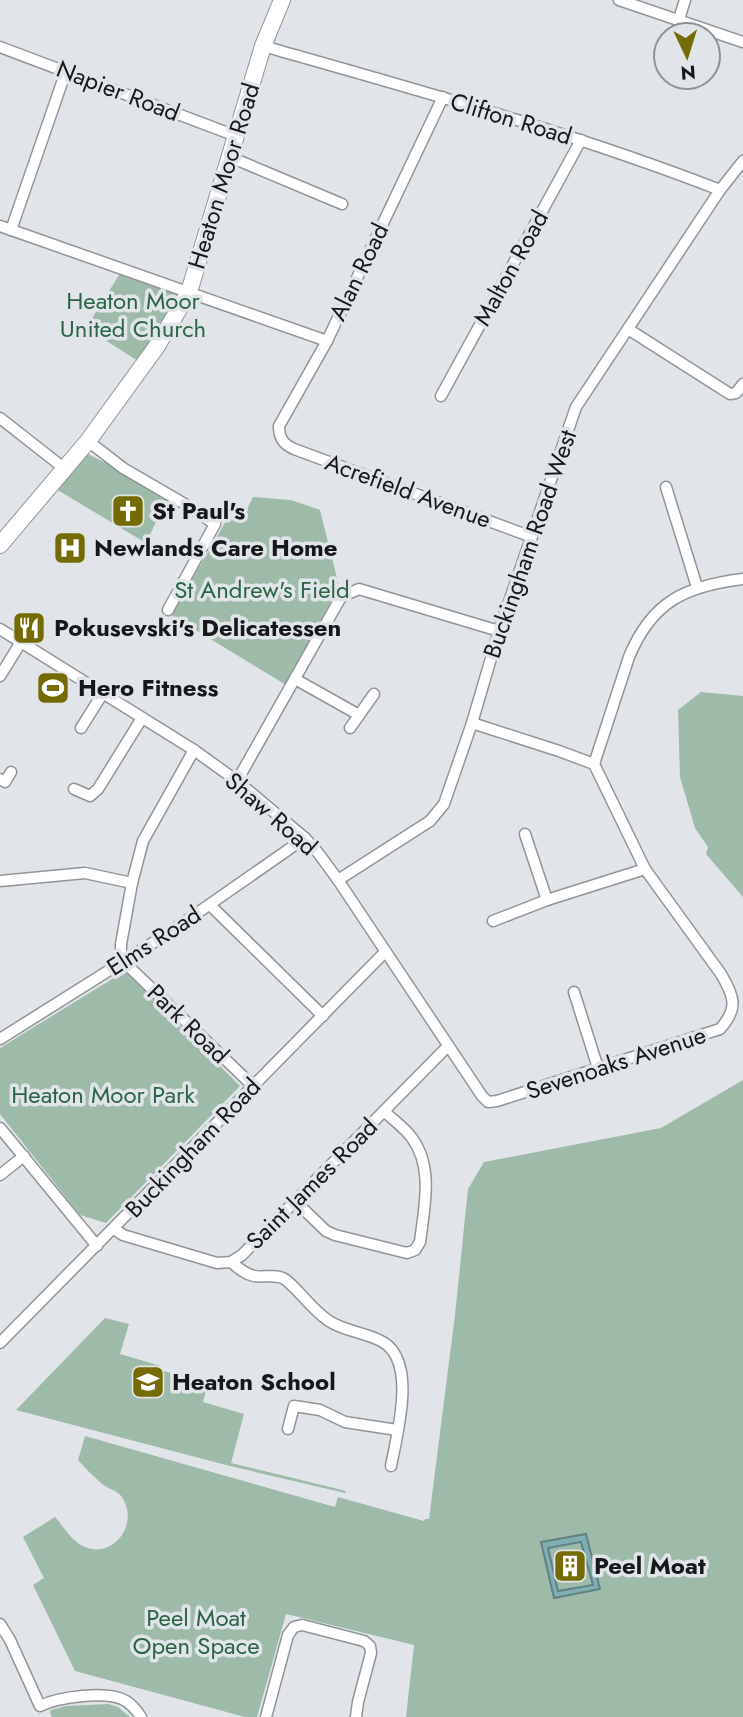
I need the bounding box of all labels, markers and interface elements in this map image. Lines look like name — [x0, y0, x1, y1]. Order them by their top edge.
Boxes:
north arrow — [652, 21, 722, 91]
street label: Napier Road — [51, 51, 185, 130]
text: N — [680, 58, 697, 86]
street label: Heaton Moor Road — [179, 79, 268, 273]
street label: Clifton Road — [446, 83, 576, 154]
street label: Malton Road — [464, 204, 557, 332]
street label: Alan Road — [320, 217, 397, 326]
park label: Heaton Moor United Church — [60, 283, 206, 346]
street label: Buckingham Road West — [474, 425, 585, 663]
street label: Acrefield Avenue — [320, 444, 496, 537]
church icon: St Paul's — [109, 492, 147, 530]
place label: St Paul's — [152, 493, 245, 528]
hospital icon: Newlands Care Home — [51, 529, 89, 567]
place label: Newlands Care Home — [94, 530, 338, 565]
park label: St Andrew's Field — [174, 572, 350, 607]
restaurant icon: Pokusevski's Delicatessen — [10, 609, 48, 647]
place label: Pokusevski's Delicatessen — [54, 610, 341, 645]
sports icon: Hero Fitness — [34, 669, 72, 707]
place label: Hero Fitness — [78, 670, 219, 705]
street label: Shaw Road — [217, 764, 325, 864]
street label: Elms Road — [100, 897, 208, 984]
street label: Park Road — [140, 976, 237, 1072]
street label: Sevenoaks Avenue — [521, 1017, 710, 1108]
street label: Buckingham Road — [117, 1070, 269, 1225]
park label: Heaton Moor Park — [11, 1077, 195, 1112]
street label: Saint James Road — [238, 1110, 385, 1257]
school or university icon: Heaton School — [129, 1363, 167, 1401]
place label: Heaton School — [172, 1364, 336, 1399]
building icon: Peel Moat — [551, 1547, 589, 1585]
place label: Peel Moat — [594, 1548, 706, 1583]
park label: Peel Moat Open Space — [132, 1600, 260, 1663]

